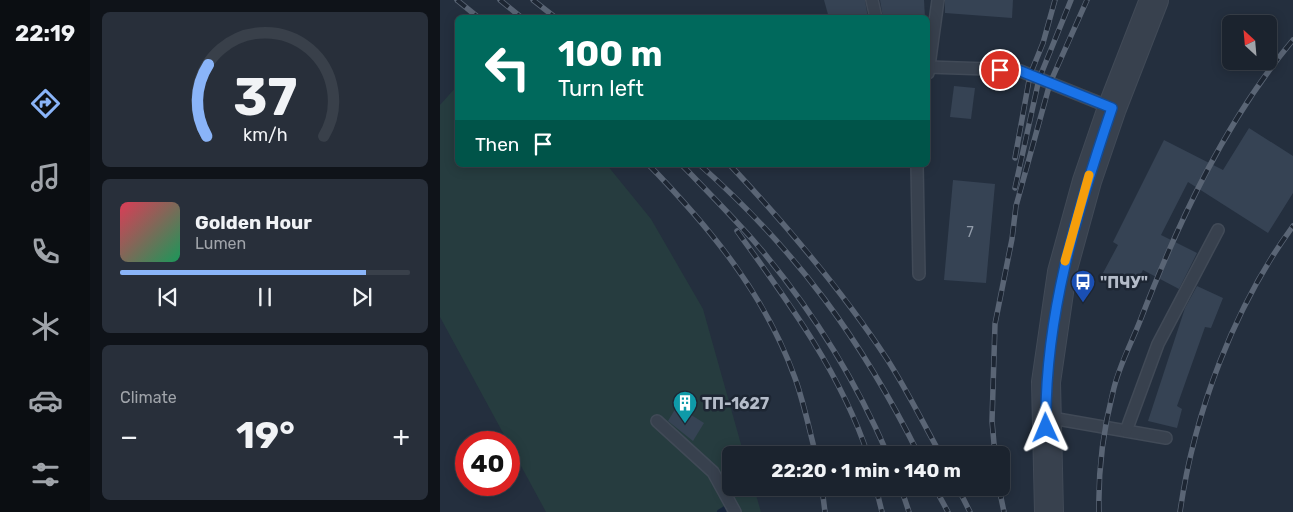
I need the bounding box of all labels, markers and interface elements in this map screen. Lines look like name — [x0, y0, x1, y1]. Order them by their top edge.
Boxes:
north arrow — [1222, 15, 1278, 70]
map controls — [1222, 15, 1277, 70]
text: 22:19 — [15, 20, 75, 47]
text: 100 m — [558, 33, 663, 75]
icon: left — [475, 35, 540, 100]
pin — [979, 49, 1021, 91]
icon: arrive — [986, 56, 1014, 84]
text: 37 — [233, 66, 297, 128]
text: Turn left — [558, 75, 644, 102]
icon: directions — [28, 86, 63, 121]
text: km/h — [243, 124, 287, 145]
icon: arrive — [529, 130, 557, 158]
text: Then — [475, 133, 519, 156]
icon: music — [28, 160, 63, 195]
text: Golden Hour — [195, 211, 312, 234]
house number: 7 — [966, 224, 974, 241]
icon: phone — [28, 234, 63, 269]
text: Lumen — [195, 234, 246, 253]
bus stop icon: "ПЧУ" — [1070, 269, 1096, 303]
place label: "ПЧУ" — [1100, 273, 1148, 292]
icon: previous — [154, 283, 182, 311]
icon: pause — [251, 283, 279, 311]
icon: next — [348, 283, 376, 311]
icon: climate — [28, 309, 63, 344]
icon: car — [28, 383, 63, 418]
text: Climate — [120, 388, 177, 407]
building icon: ТП-1627 — [672, 390, 698, 424]
place label: ТП-1627 — [702, 394, 769, 413]
position arrow — [1019, 401, 1071, 453]
text: 19° — [236, 412, 295, 458]
text: − — [120, 420, 138, 453]
text: + — [393, 420, 410, 453]
speed limit sign: 40 — [455, 431, 520, 496]
icon: filters — [28, 457, 63, 492]
text: 22:20 · 1 min · 140 m — [771, 459, 961, 482]

